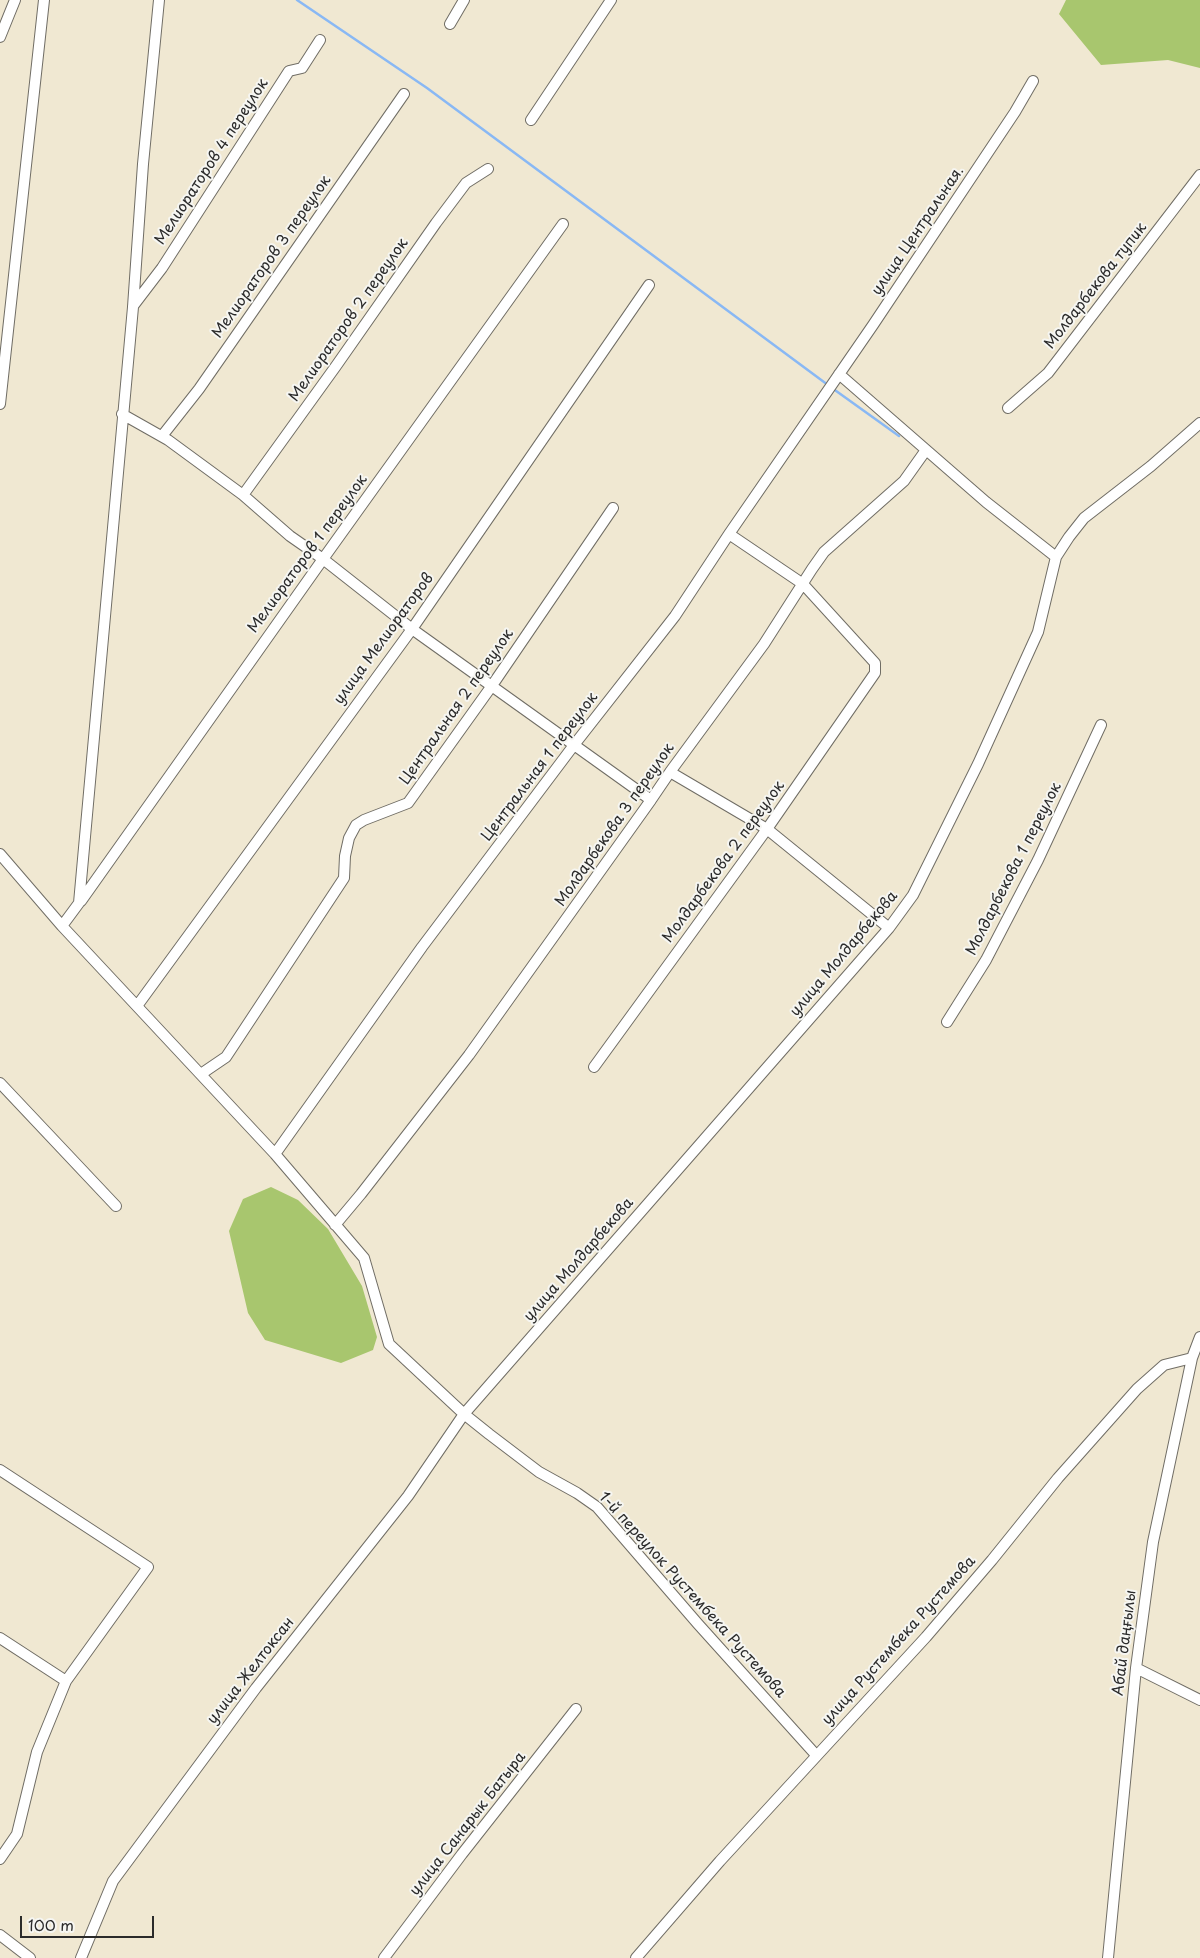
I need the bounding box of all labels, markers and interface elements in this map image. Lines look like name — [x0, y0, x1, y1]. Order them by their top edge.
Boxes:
street label: Мелиораторов 4 переулок — [151, 75, 273, 249]
street label: улица Центральная. — [868, 163, 968, 299]
street label: Мелиораторов 3 переулок — [209, 172, 335, 342]
street label: Молдарбекова тупик — [1041, 219, 1151, 353]
street label: Мелиораторов 2 переулок — [286, 235, 412, 405]
street label: Мелиораторов 1 переулок — [244, 471, 372, 637]
street label: улица Мелиораторов — [330, 570, 438, 708]
street label: Центральная 2 переулок — [396, 626, 518, 788]
street label: Центральная 1 переулок — [478, 689, 602, 845]
street label: Молдарбекова 3 переулок — [552, 740, 678, 910]
street label: Молдарбекова 2 переулок — [659, 778, 789, 946]
street label: Молдарбекова 1 переулок — [962, 779, 1066, 959]
street label: улица Молдарбекова — [786, 888, 902, 1020]
street label: улица Молдарбекова — [520, 1194, 638, 1326]
street label: 1-й переулок Рустембека Рустемова — [595, 1488, 789, 1702]
street label: улица Рустембека Рустемова — [818, 1553, 980, 1729]
street label: Абай даңғылы — [1110, 1589, 1140, 1697]
street label: улица Желтоксан — [204, 1614, 298, 1728]
street label: улица Санарык Батыра — [406, 1749, 530, 1899]
scale bar — [22, 1906, 156, 1938]
text: 100 m — [28, 1913, 74, 1936]

